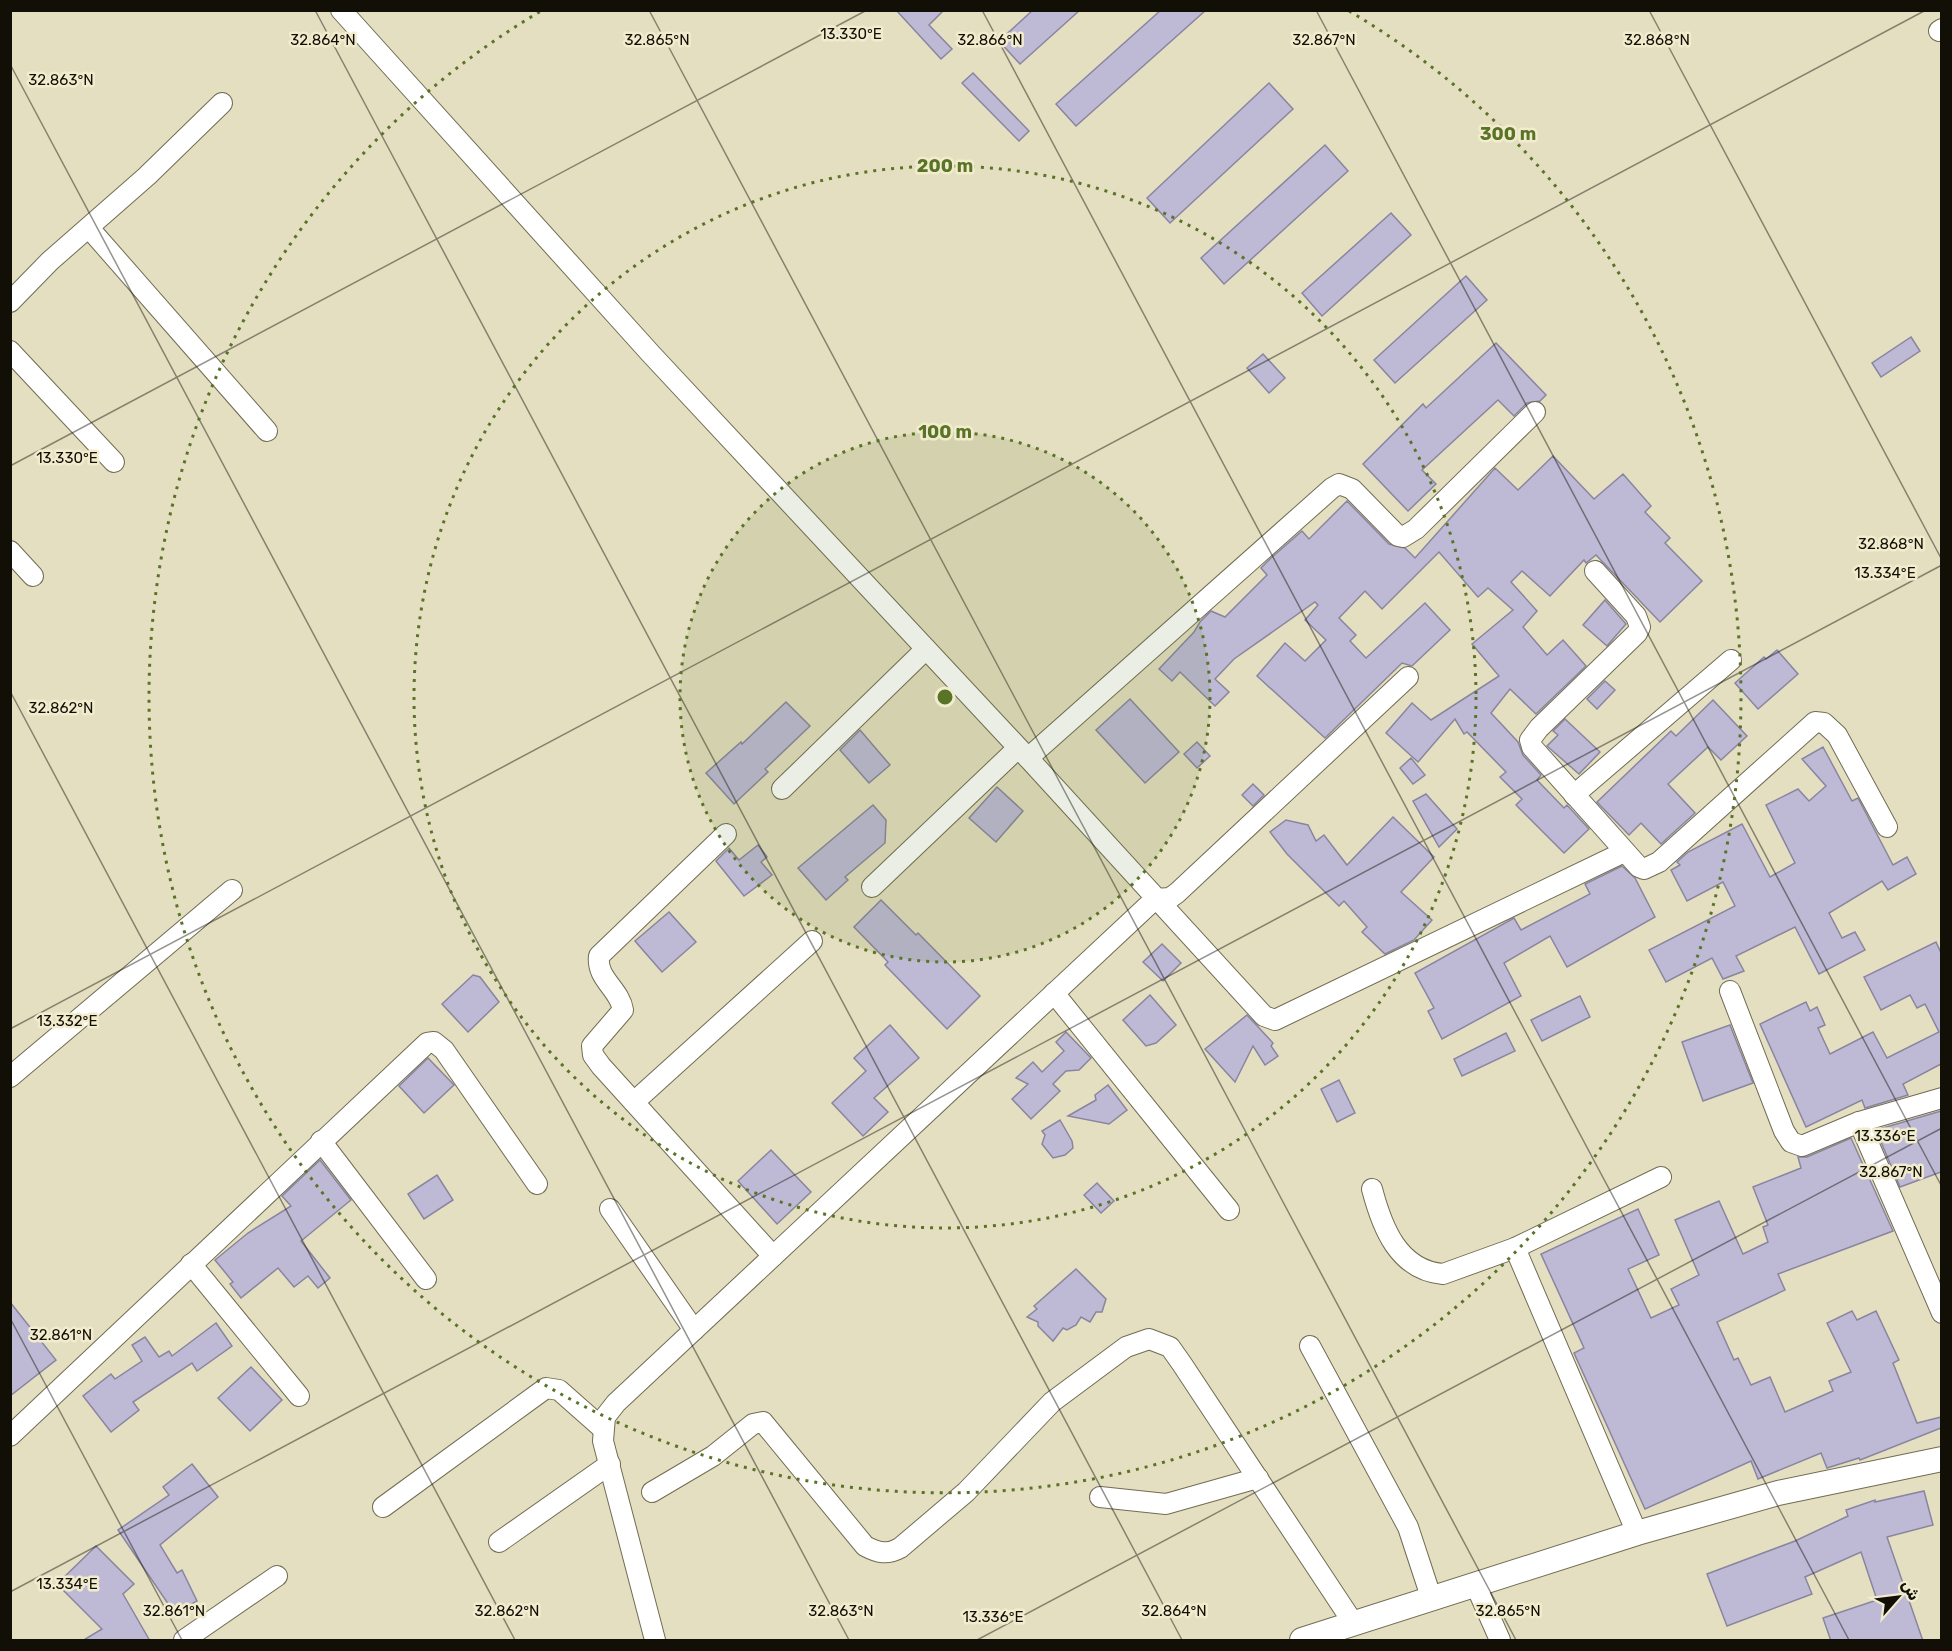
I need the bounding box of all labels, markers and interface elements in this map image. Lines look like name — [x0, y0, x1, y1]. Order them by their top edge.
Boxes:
text: 13.330°E — [820, 25, 882, 43]
text: 32.864°N — [290, 31, 356, 49]
text: 32.865°N — [624, 31, 690, 49]
text: 32.866°N — [957, 31, 1023, 49]
text: 32.867°N — [1292, 31, 1356, 49]
text: 32.868°N — [1624, 31, 1690, 49]
text: 32.863°N — [28, 71, 94, 89]
text: 300 m — [1480, 123, 1536, 145]
text: 200 m — [917, 155, 973, 177]
text: 100 m — [918, 421, 972, 443]
text: 13.330°E — [36, 449, 98, 467]
text: 32.868°N — [1858, 535, 1924, 553]
text: 13.334°E — [1854, 564, 1916, 582]
centre of rings — [935, 687, 955, 707]
text: 32.862°N — [28, 699, 94, 717]
text: 13.332°E — [37, 1012, 97, 1030]
text: 13.336°E — [1854, 1127, 1916, 1145]
text: 32.867°N — [1859, 1163, 1923, 1181]
text: 32.861°N — [30, 1326, 92, 1344]
north arrow — [1868, 1567, 1928, 1627]
text: 13.334°E — [36, 1575, 98, 1593]
text: ش — [1898, 1577, 1924, 1604]
text: 32.861°N — [143, 1602, 205, 1620]
text: 32.862°N — [474, 1602, 540, 1620]
text: 32.863°N — [808, 1602, 874, 1620]
text: 32.864°N — [1141, 1602, 1207, 1620]
text: 32.865°N — [1475, 1602, 1541, 1620]
text: 13.336°E — [962, 1608, 1024, 1626]

